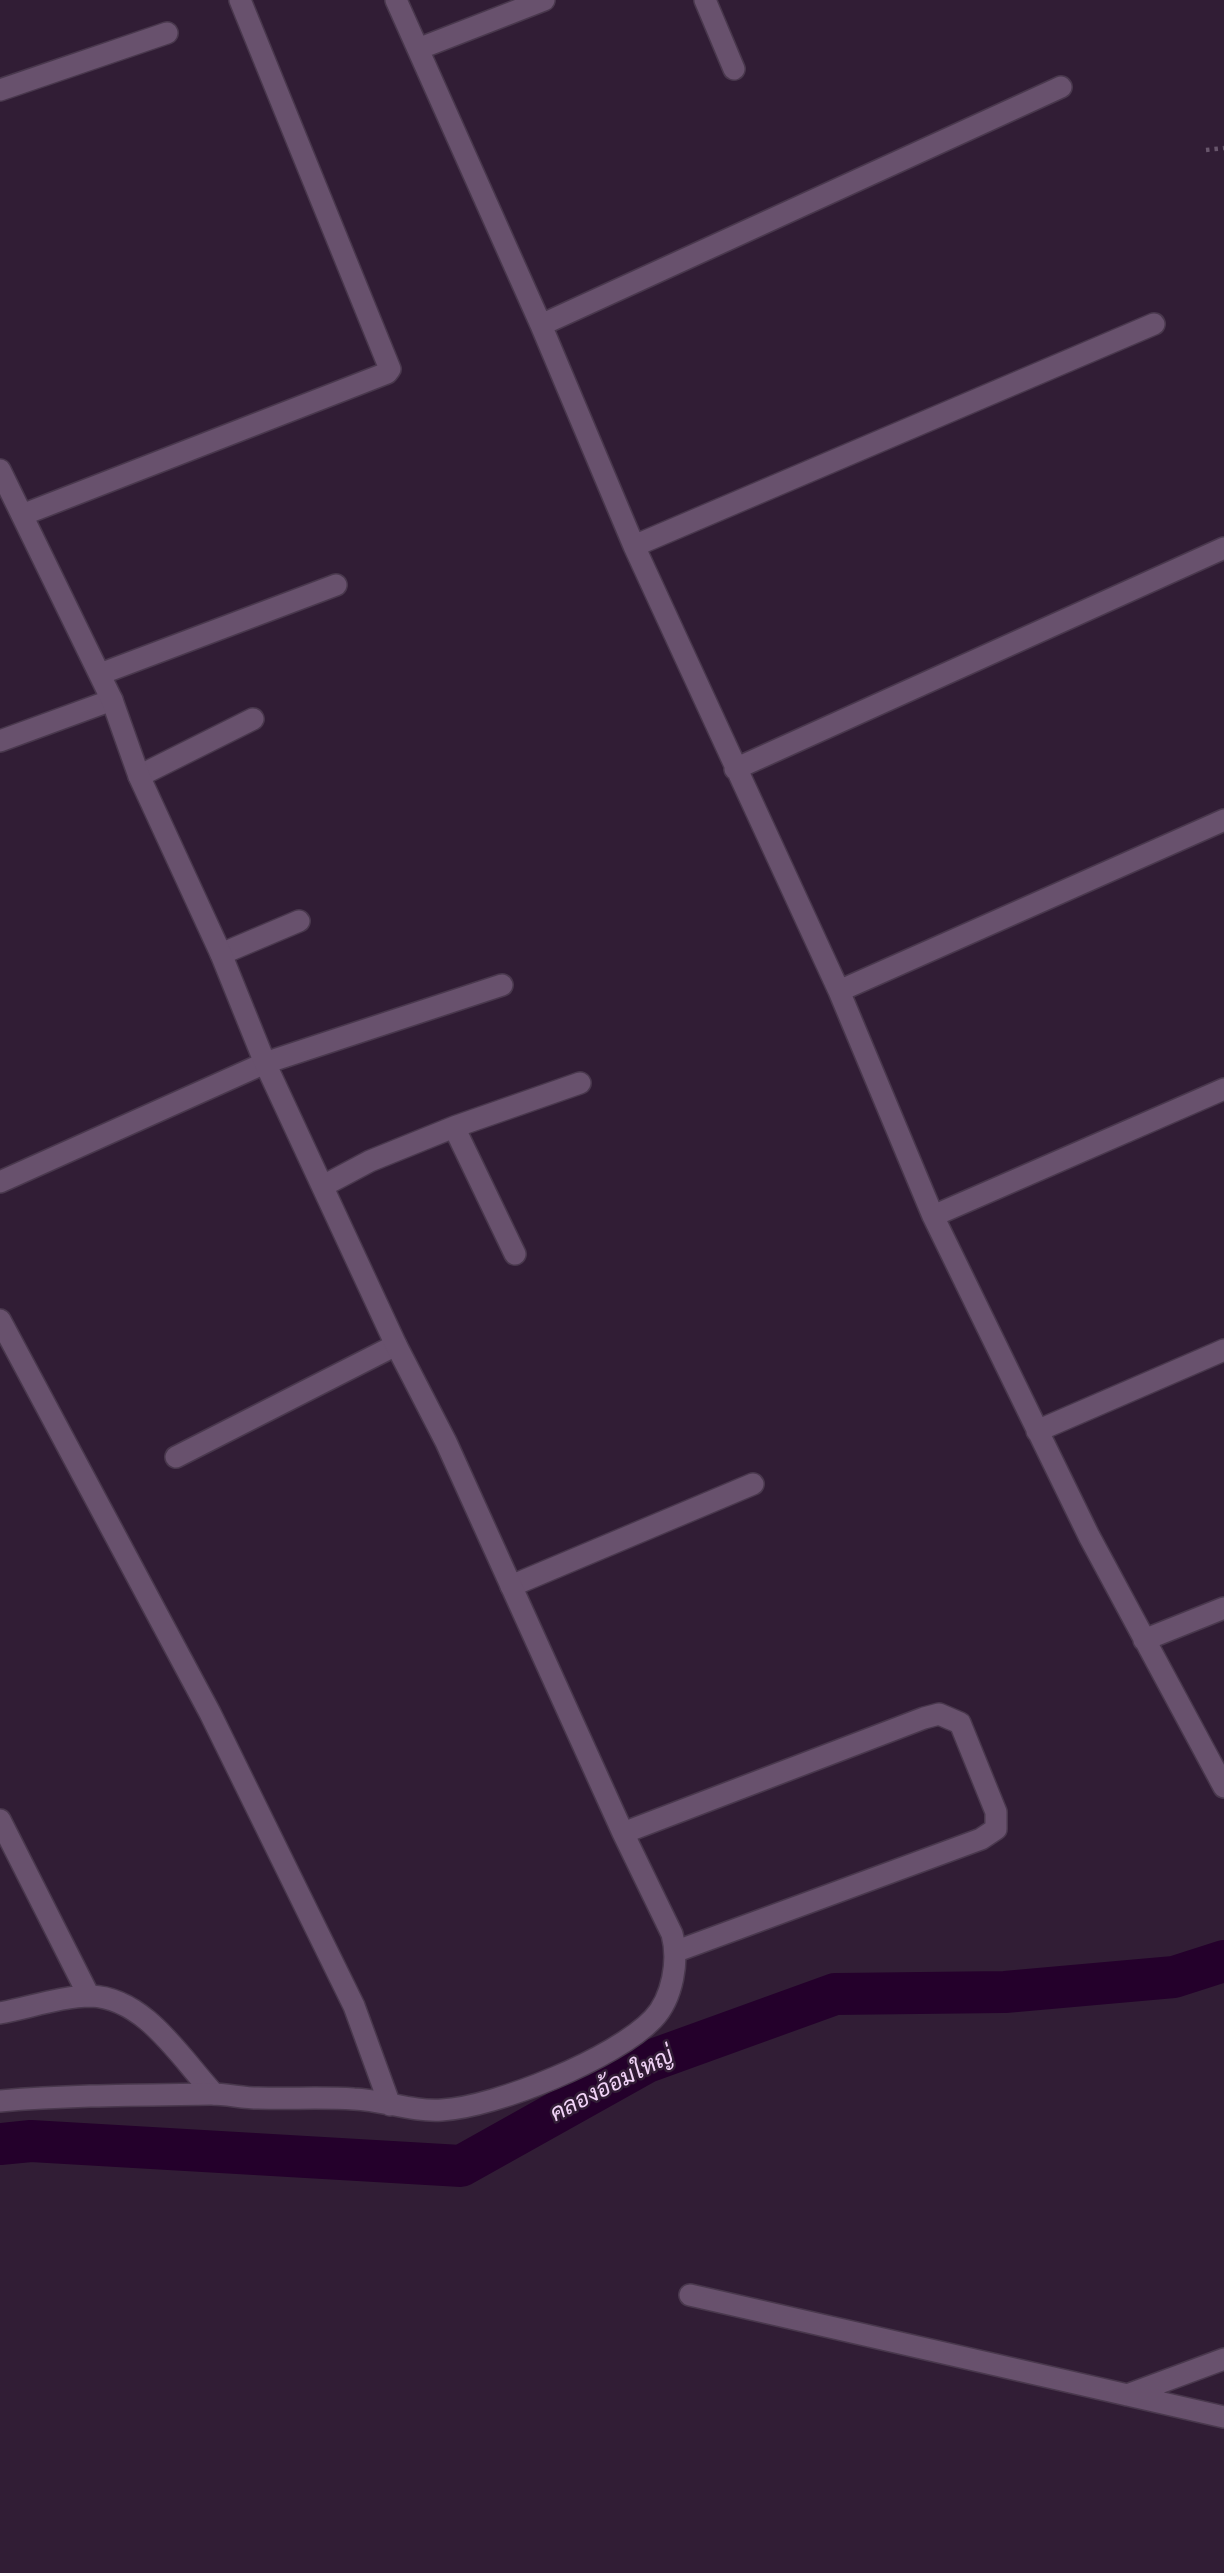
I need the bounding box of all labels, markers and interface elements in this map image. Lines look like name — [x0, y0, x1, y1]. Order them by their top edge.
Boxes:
water label: คลองอ้อมใหญ่ — [546, 2042, 678, 2128]

